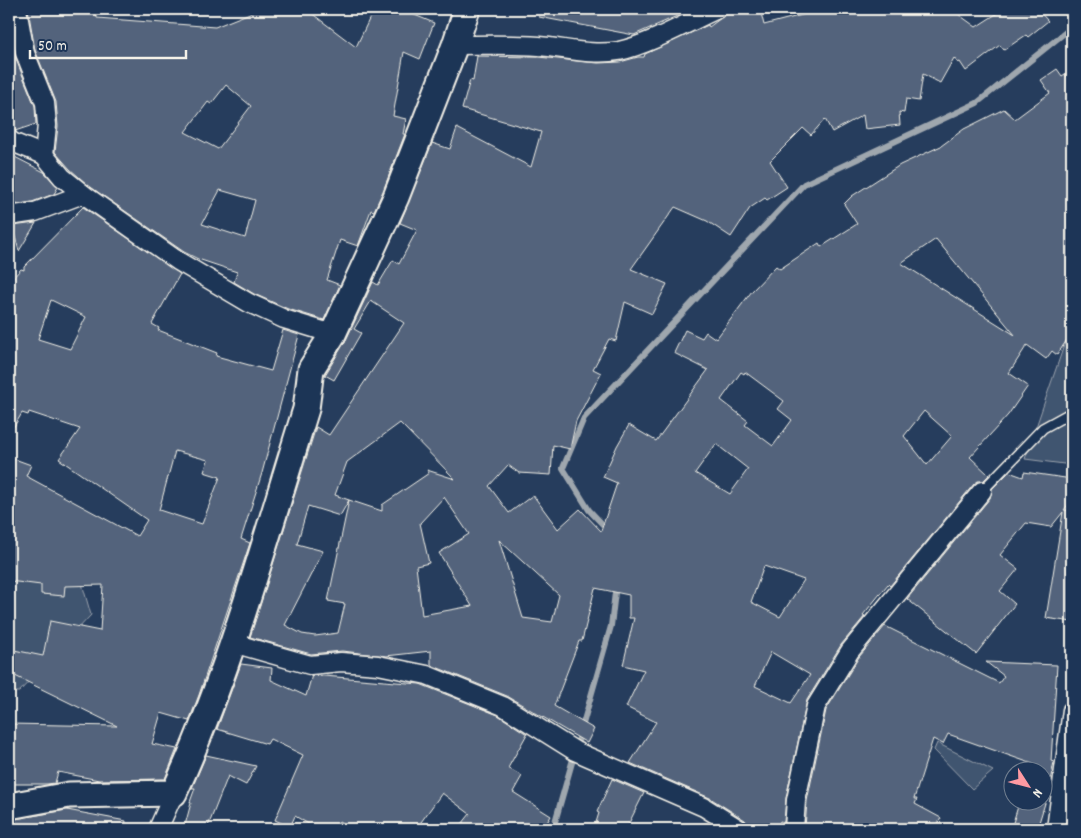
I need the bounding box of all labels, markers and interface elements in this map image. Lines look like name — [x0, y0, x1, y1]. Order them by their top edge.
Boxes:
scale bar — [30, 28, 186, 60]
text: 50 m — [38, 36, 67, 58]
north arrow — [1004, 760, 1054, 810]
text: N — [1027, 784, 1047, 801]

